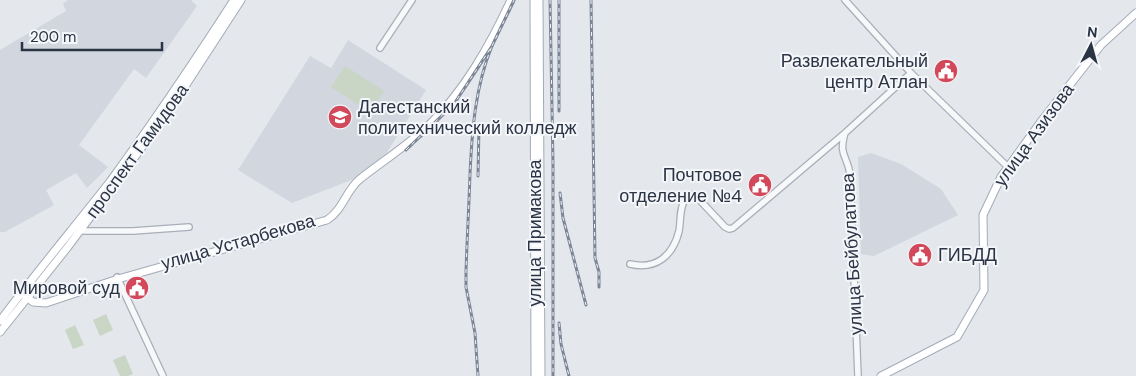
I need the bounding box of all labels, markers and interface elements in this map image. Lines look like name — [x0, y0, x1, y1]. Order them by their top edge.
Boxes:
scale bar — [22, 20, 162, 52]
north arrow — [1066, 20, 1116, 70]
text: N — [1086, 23, 1098, 42]
text: 200 m — [30, 27, 76, 47]
place label: Развлекательный центр Атлан — [781, 49, 928, 94]
public building icon: Развлекательный центр Атлан — [933, 58, 959, 84]
street label: проспект Гамидова — [80, 78, 195, 223]
street label: улица Азизова — [988, 78, 1080, 191]
place label: Дагестанский политехнический колледж — [358, 95, 577, 140]
school or university icon: Дагестанский политехнический колледж — [327, 104, 353, 130]
street label: улица Примакова — [523, 158, 547, 307]
place label: Почтовое отделение №4 — [619, 163, 742, 208]
street label: улица Бейбулатова — [836, 171, 868, 336]
public building icon: Почтовое отделение №4 — [747, 172, 773, 198]
street label: улица Устарбекова — [158, 208, 319, 275]
public building icon: ГИБДД — [907, 242, 933, 268]
place label: ГИБДД — [938, 243, 997, 267]
public building icon: Мировой суд — [124, 275, 150, 301]
place label: Мировой суд — [13, 276, 120, 300]

